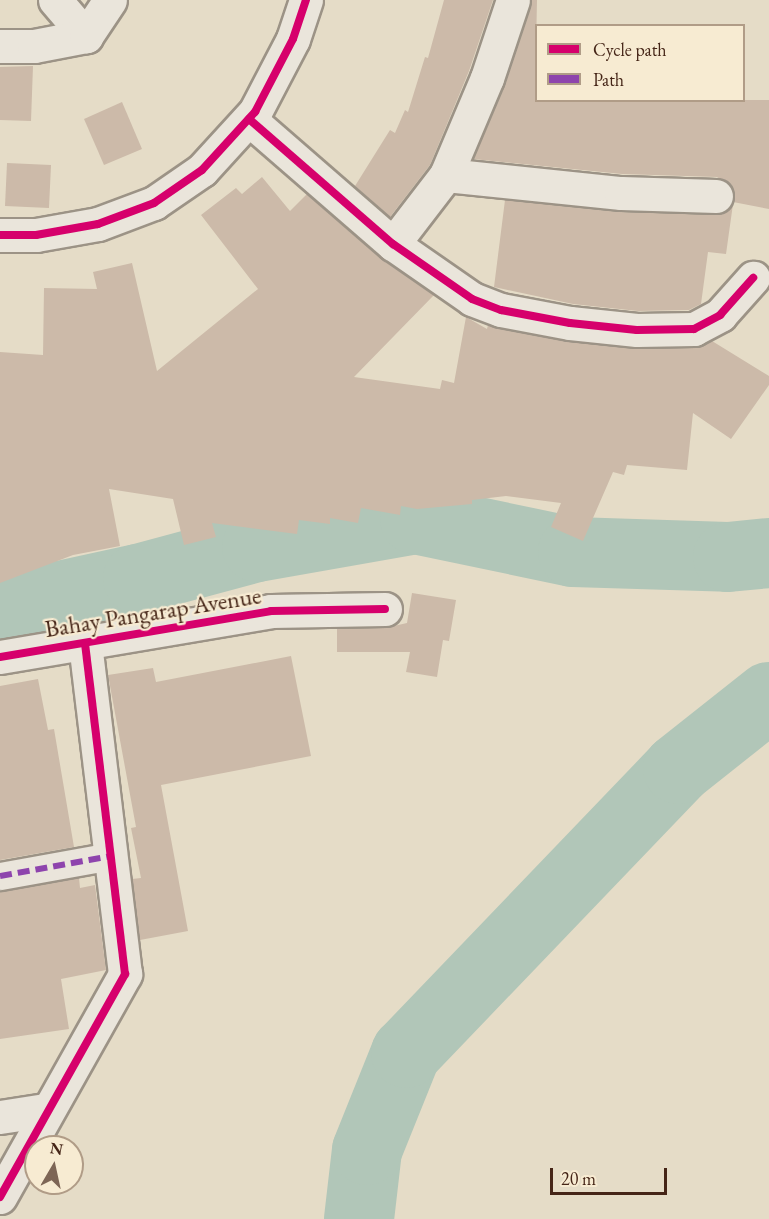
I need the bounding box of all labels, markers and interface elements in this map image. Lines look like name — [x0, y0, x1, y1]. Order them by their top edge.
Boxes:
legend — [535, 24, 745, 102]
text: Cycle path — [593, 38, 667, 61]
text: Path — [593, 68, 624, 91]
street label: Bahay Pangarap Avenue — [43, 581, 263, 643]
north arrow — [24, 1135, 84, 1195]
text: N — [49, 1137, 65, 1160]
scale bar — [553, 1156, 670, 1194]
text: 20 m — [561, 1167, 596, 1190]

